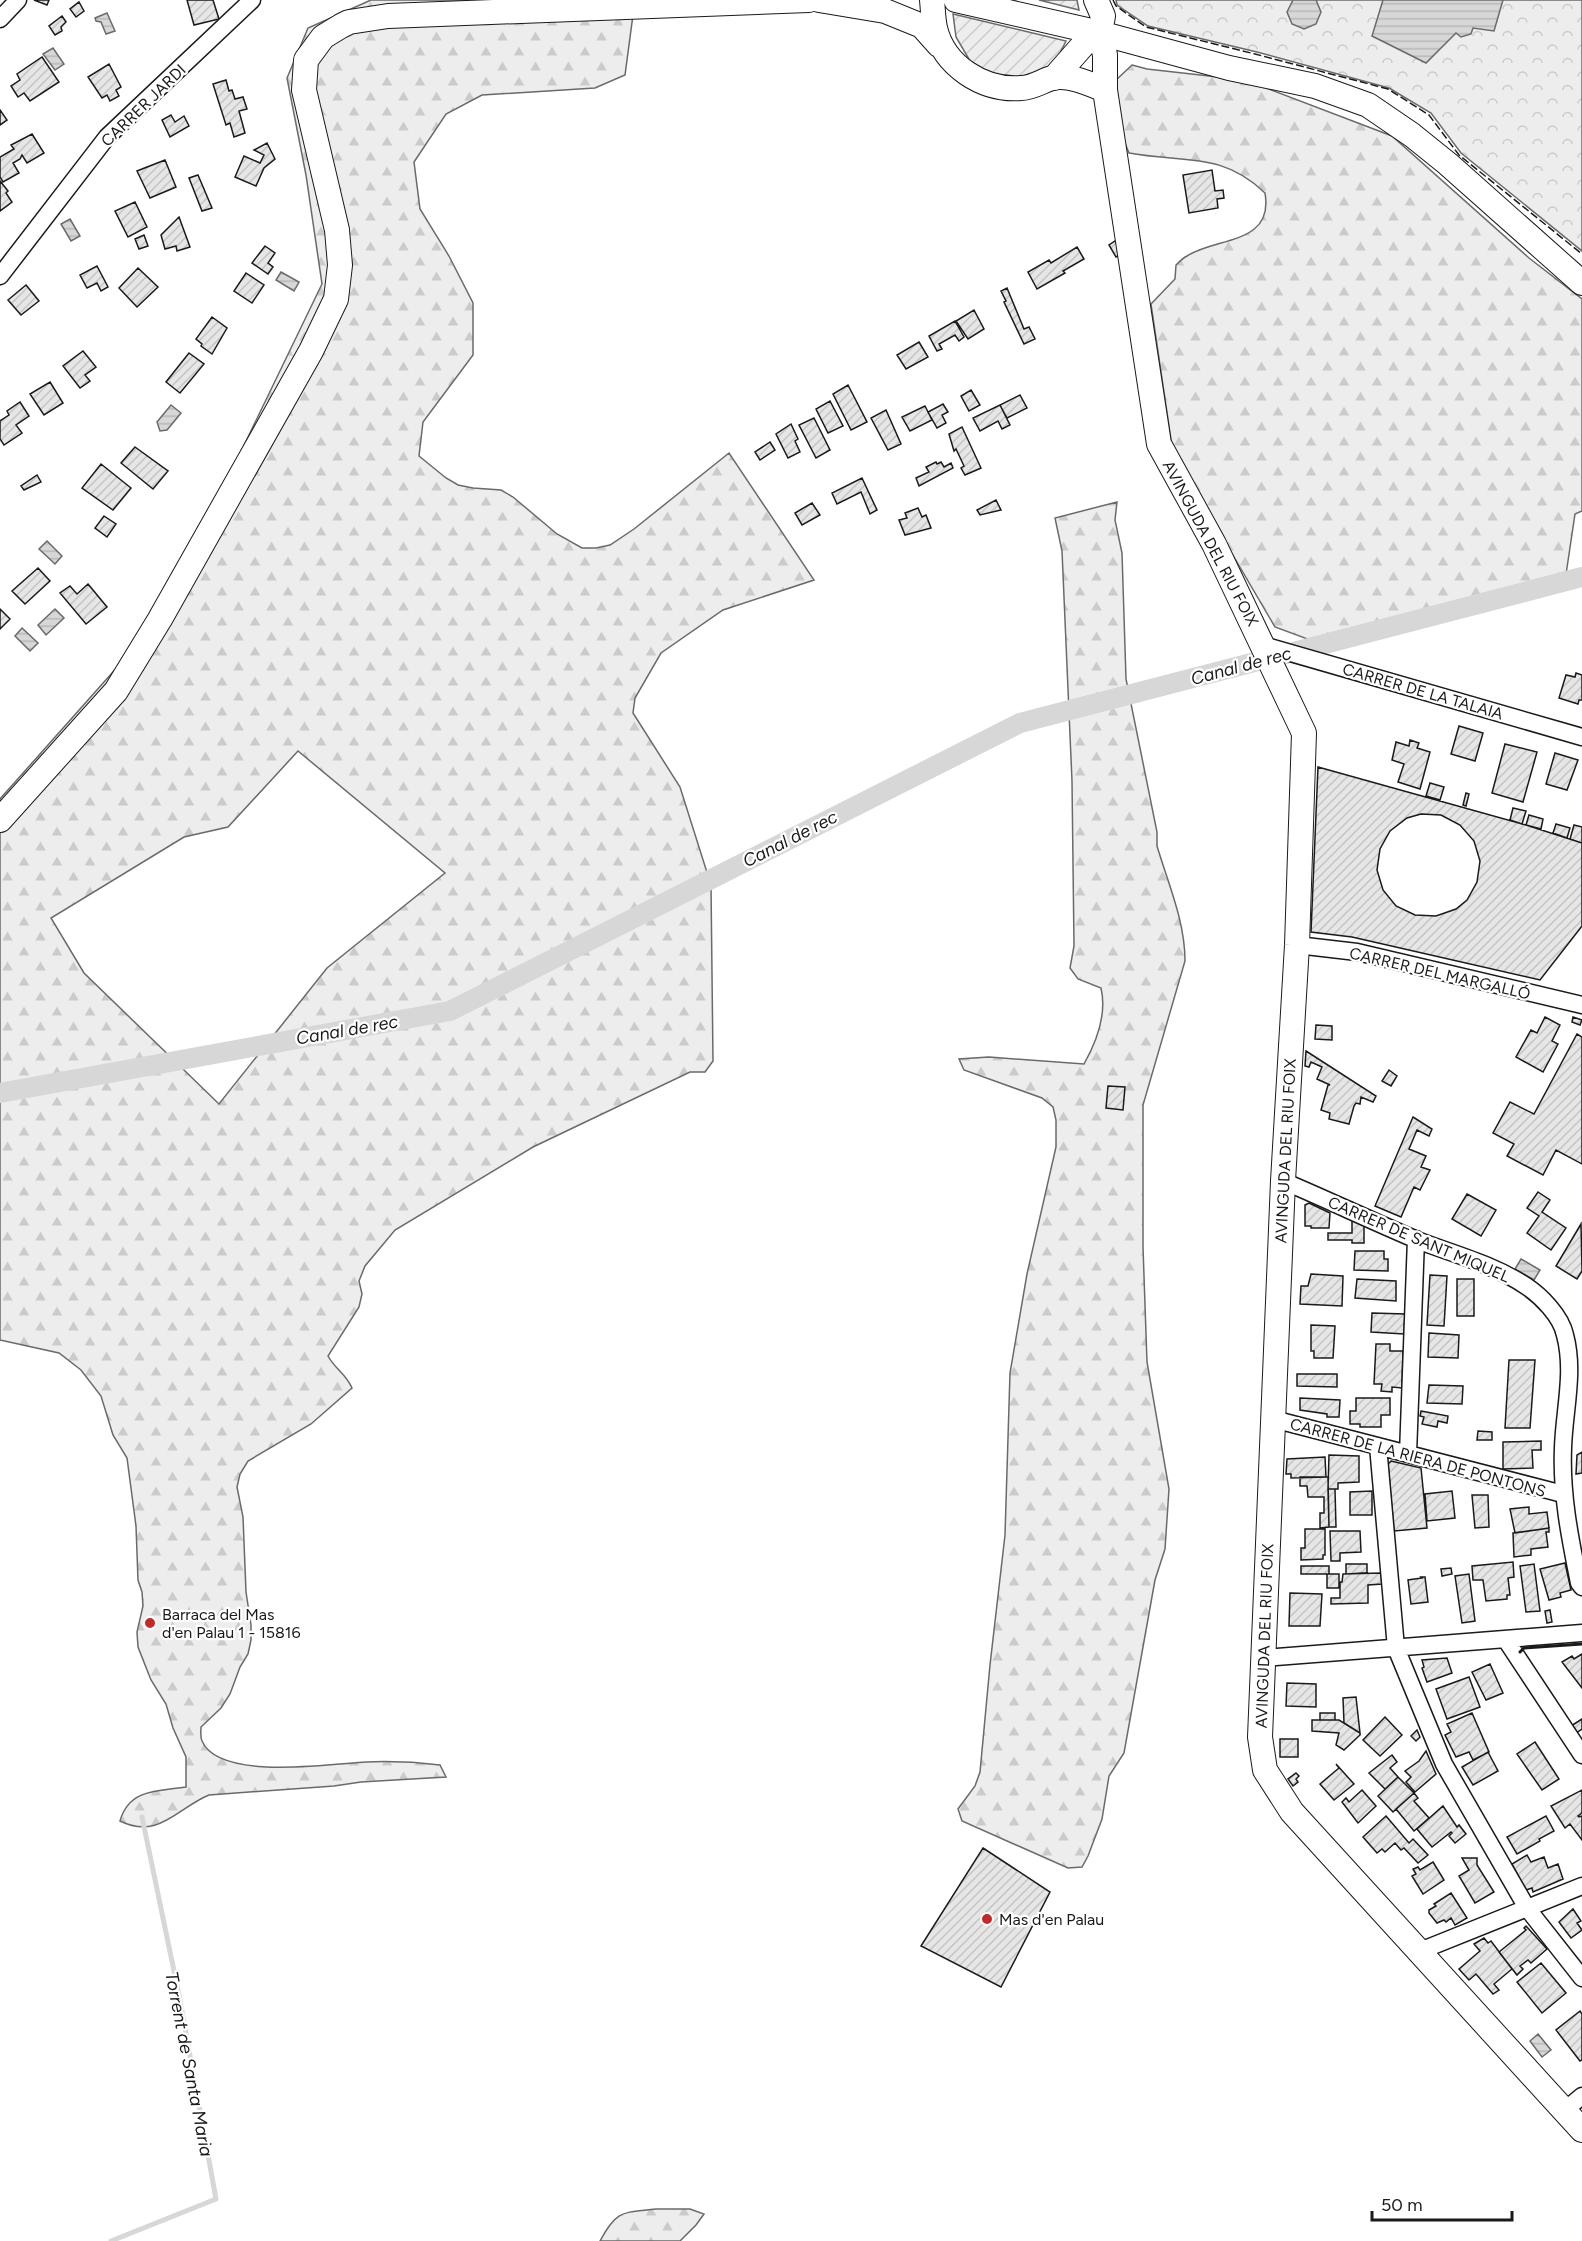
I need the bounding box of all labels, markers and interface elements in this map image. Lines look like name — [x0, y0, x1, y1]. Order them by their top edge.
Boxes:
street label: CARRER JARDI — [97, 60, 190, 150]
street label: AVINGUDA DEL RIU FOIX — [1159, 457, 1262, 629]
water label: Canal de rec — [1188, 642, 1294, 690]
street label: CARRER DE LA TALAIA — [1340, 659, 1506, 724]
water label: Canal de rec — [739, 806, 841, 872]
street label: CARRER DEL MARGALLÓ — [1348, 943, 1532, 1004]
water label: Canal de rec — [294, 1010, 400, 1050]
street label: AVINGUDA DEL RIU FOIX — [1271, 1058, 1300, 1244]
street label: CARRER DE SANT MIQUEL — [1325, 1193, 1513, 1287]
street label: CARRER DE LA RIERA DE PONTONS — [1288, 1414, 1548, 1501]
street label: AVINGUDA DEL RIU FOIX — [1252, 1543, 1277, 1729]
place label: Barraca del Mas d'en Palau 1 - 15816 — [162, 1605, 301, 1642]
marker: Barraca del Mas d'en Palau 1 - 15816 — [143, 1616, 157, 1630]
place label: Mas d'en Palau — [999, 1910, 1104, 1929]
marker: Mas d'en Palau — [980, 1912, 994, 1926]
water label: Torrent de Santa Maria — [160, 1970, 218, 2159]
scale bar — [1372, 2184, 1512, 2222]
text: 50 m — [1381, 2194, 1423, 2216]

